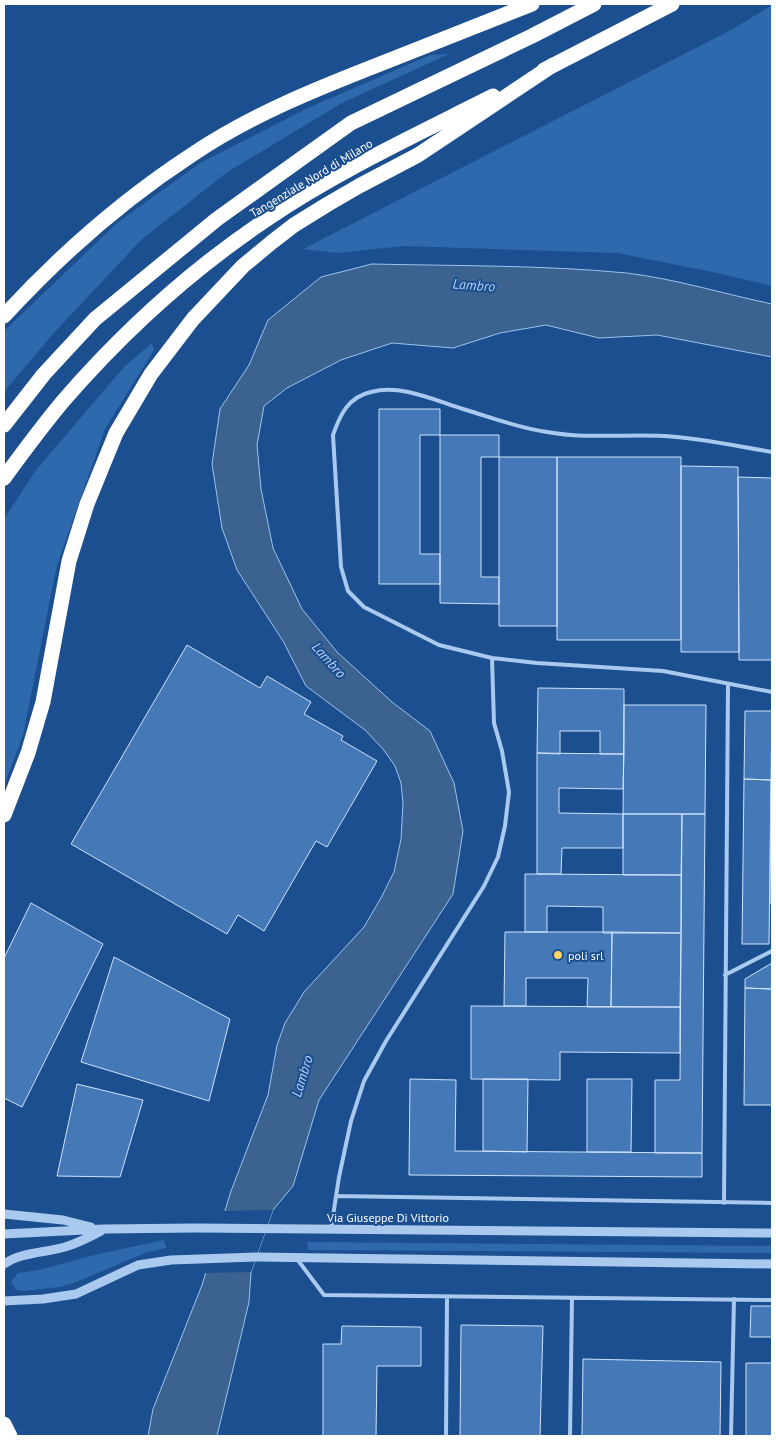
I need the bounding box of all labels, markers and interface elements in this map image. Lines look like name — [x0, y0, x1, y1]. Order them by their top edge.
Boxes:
street label: Tangenziale Nord di Milano — [247, 135, 375, 221]
water label: Lambro — [452, 275, 496, 295]
water label: Lambro — [308, 638, 350, 682]
place label: poli srl — [568, 948, 604, 963]
marker: poli srl — [552, 949, 564, 961]
water label: Lambro — [287, 1053, 317, 1099]
street label: Via Giuseppe Di Vittorio — [326, 1210, 449, 1225]

